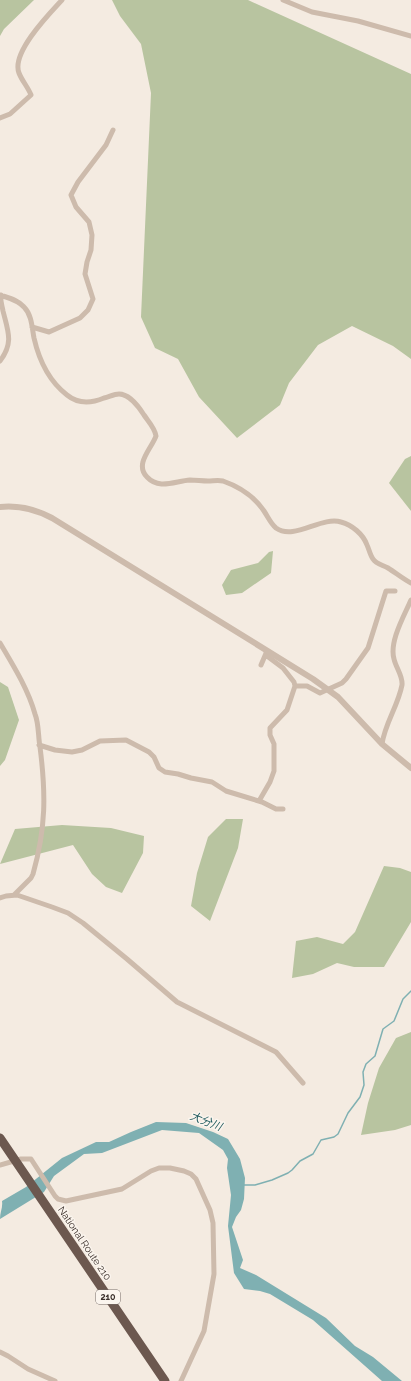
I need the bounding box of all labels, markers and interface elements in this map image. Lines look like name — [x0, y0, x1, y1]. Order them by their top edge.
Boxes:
water label: 大分川 — [188, 1109, 224, 1134]
street label: National Route 210 — [56, 1204, 113, 1282]
road number: 210 — [96, 1290, 120, 1304]

